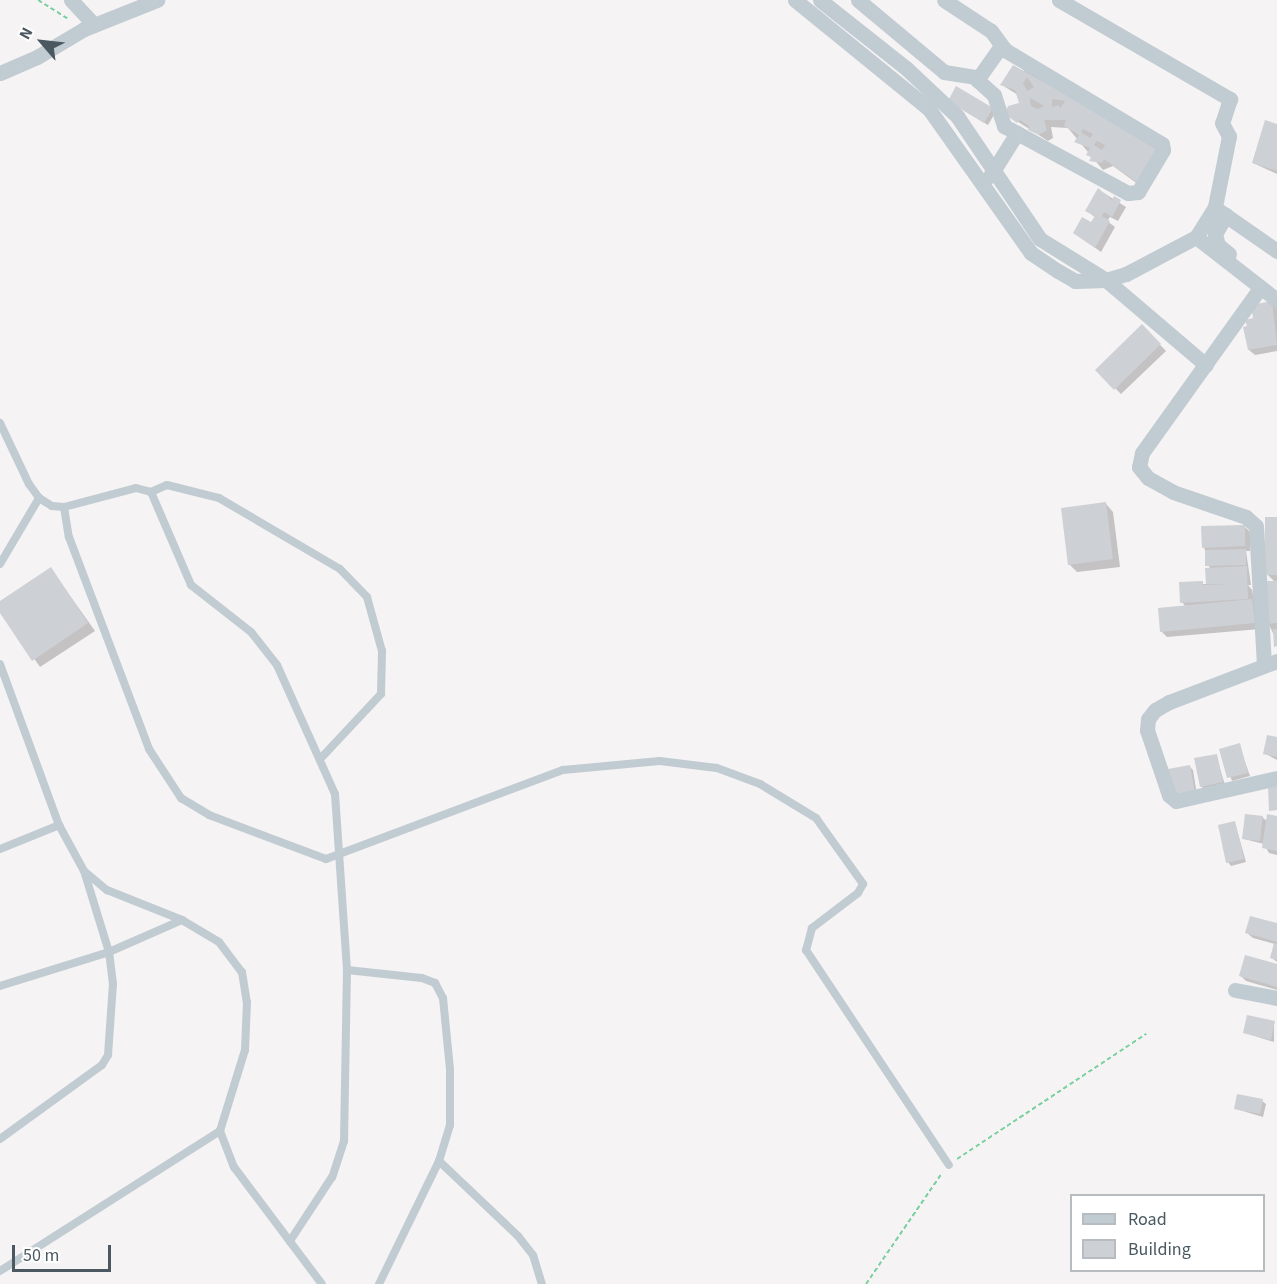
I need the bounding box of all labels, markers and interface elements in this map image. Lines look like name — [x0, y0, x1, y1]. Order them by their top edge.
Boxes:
north arrow — [12, 12, 72, 72]
text: N — [14, 24, 38, 43]
legend — [1070, 1194, 1265, 1272]
text: Road — [1128, 1207, 1167, 1232]
scale bar — [15, 1233, 114, 1271]
text: Building — [1128, 1237, 1191, 1262]
text: 50 m — [23, 1243, 59, 1268]

